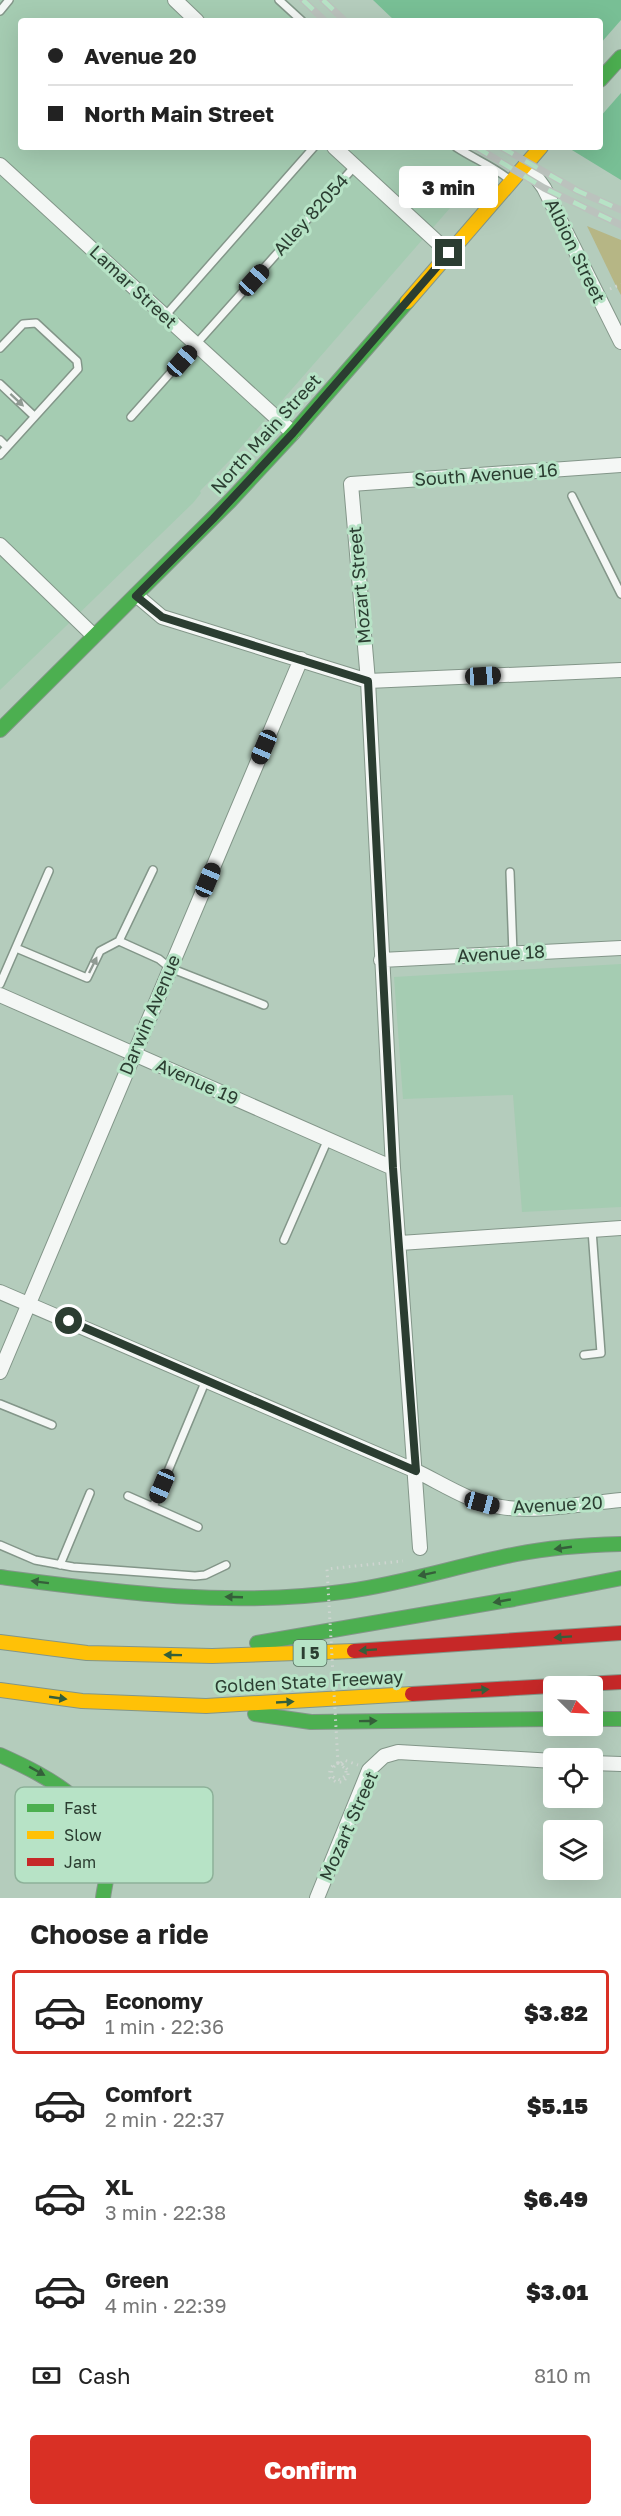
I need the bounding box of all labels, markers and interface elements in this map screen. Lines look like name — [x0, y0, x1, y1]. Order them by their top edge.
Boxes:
text: Avenue 20 — [84, 42, 197, 69]
text: North Main Street — [84, 100, 274, 127]
callout: 3 min — [400, 166, 498, 208]
street label: Alley 82054 — [268, 169, 352, 259]
text: 3 min — [422, 175, 475, 199]
street label: Albion Street — [541, 195, 611, 306]
route end — [435, 239, 462, 266]
street label: Lamar Street — [85, 240, 182, 332]
car — [235, 261, 273, 299]
car — [163, 342, 201, 380]
street label: North Main Street — [206, 369, 325, 498]
one-way arrow — [9, 393, 24, 406]
street label: South Avenue 16 — [414, 458, 558, 490]
street label: Mozart Street — [343, 525, 375, 645]
car — [465, 666, 501, 686]
car — [249, 727, 279, 767]
car — [193, 860, 223, 900]
street label: Avenue 18 — [457, 940, 545, 966]
street label: Darwin Avenue — [114, 951, 184, 1078]
one-way arrow — [88, 957, 98, 974]
street label: Avenue 19 — [153, 1053, 242, 1109]
route start — [55, 1307, 82, 1334]
car — [147, 1466, 177, 1506]
car — [462, 1490, 502, 1516]
street label: Avenue 20 — [513, 1491, 603, 1517]
one-way arrow — [553, 1543, 572, 1552]
one-way arrow — [418, 1570, 437, 1579]
one-way arrow — [31, 1578, 50, 1587]
one-way arrow — [225, 1593, 244, 1602]
one-way arrow — [492, 1597, 511, 1606]
one-way arrow — [553, 1632, 572, 1641]
road number: I 5 — [294, 1640, 326, 1666]
one-way arrow — [359, 1645, 378, 1655]
one-way arrow — [164, 1650, 183, 1660]
street label: Golden State Freeway — [214, 1665, 404, 1697]
north arrow — [543, 1676, 603, 1736]
map controls — [543, 1676, 603, 1880]
one-way arrow — [470, 1686, 489, 1695]
one-way arrow — [49, 1693, 68, 1702]
one-way arrow — [276, 1697, 295, 1706]
one-way arrow — [358, 1716, 377, 1726]
button: locate — [543, 1748, 603, 1808]
one-way arrow — [29, 1766, 46, 1776]
street label: Mozart Street — [314, 1767, 382, 1884]
legend — [15, 1787, 213, 1883]
text: Fast — [64, 1798, 97, 1818]
button: layers — [543, 1820, 603, 1880]
text: Slow — [64, 1825, 102, 1845]
text: Jam — [64, 1852, 96, 1872]
text: Choose a ride — [30, 1918, 209, 1950]
icon: car — [33, 1985, 87, 2039]
text: Economy — [105, 1987, 203, 2014]
text: $3.82 — [524, 1999, 588, 2026]
text: 1 min · 22:36 — [105, 2014, 224, 2038]
icon: car — [33, 2078, 87, 2132]
text: Comfort — [105, 2080, 192, 2107]
text: $5.15 — [527, 2092, 588, 2119]
text: 2 min · 22:37 — [105, 2107, 224, 2131]
icon: car — [33, 2171, 87, 2225]
text: XL — [105, 2173, 133, 2200]
text: $6.49 — [523, 2185, 588, 2212]
text: 3 min · 22:38 — [105, 2200, 226, 2224]
icon: car — [33, 2264, 87, 2318]
text: Green — [105, 2266, 169, 2293]
text: $3.01 — [526, 2278, 588, 2305]
text: 4 min · 22:39 — [105, 2293, 227, 2317]
icon: cash — [30, 2359, 63, 2392]
text: Cash — [78, 2362, 131, 2389]
text: 810 m — [534, 2363, 591, 2387]
button: Confirm — [30, 2435, 591, 2504]

